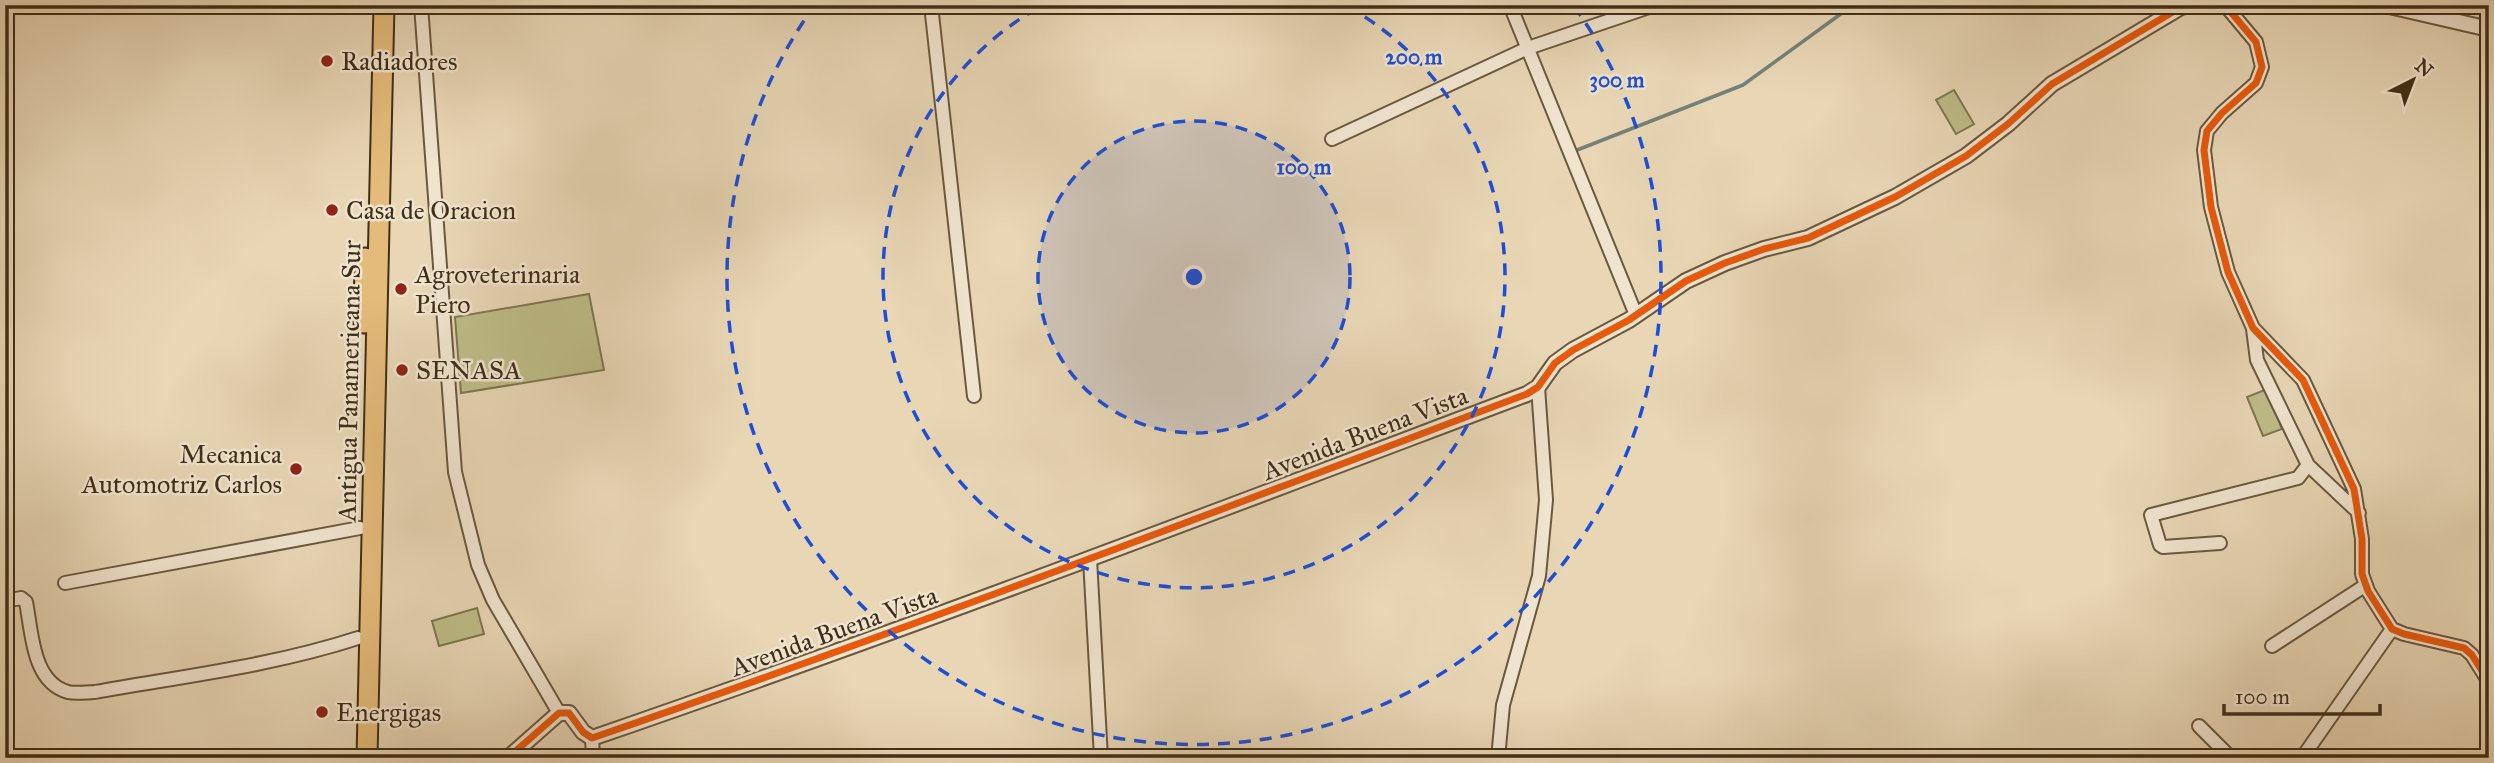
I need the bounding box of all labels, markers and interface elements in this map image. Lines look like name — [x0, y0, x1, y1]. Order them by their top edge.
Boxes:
text: 200 m — [1386, 44, 1443, 70]
place label: Radiadores — [341, 45, 458, 77]
north arrow — [2378, 46, 2448, 116]
marker: Radiadores — [319, 53, 335, 69]
text: N — [2410, 54, 2438, 82]
text: 300 m — [1589, 67, 1645, 93]
text: 100 m — [1277, 154, 1332, 180]
place label: Casa de Oracion — [346, 194, 516, 226]
marker: Casa de Oracion — [324, 202, 340, 218]
street label: Antigua Panamericana Sur — [331, 240, 367, 523]
place label: Agroveterinaria Piero — [414, 258, 580, 320]
centre of rings — [1182, 265, 1206, 289]
marker: Agroveterinaria Piero — [393, 281, 409, 297]
place label: SENASA — [416, 354, 522, 386]
marker: SENASA — [394, 362, 410, 378]
street label: Avenida Buena Vista — [1257, 379, 1472, 487]
place label: Mecanica Automotriz Carlos — [81, 438, 282, 500]
marker: Mecanica Automotriz Carlos — [288, 461, 304, 477]
street label: Avenida Buena Vista — [725, 579, 942, 684]
scale bar — [2224, 672, 2380, 716]
text: 100 m — [2235, 684, 2290, 710]
place label: Energigas — [336, 696, 441, 728]
marker: Energigas — [314, 704, 330, 720]

